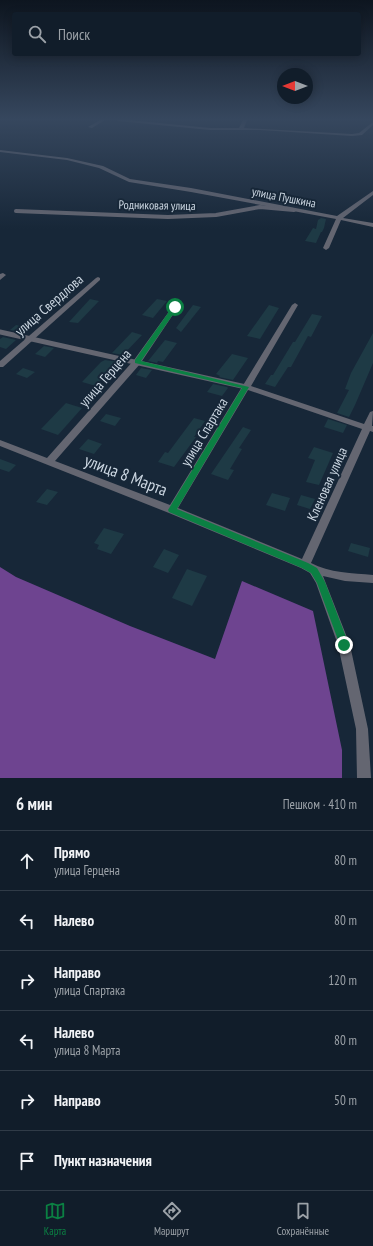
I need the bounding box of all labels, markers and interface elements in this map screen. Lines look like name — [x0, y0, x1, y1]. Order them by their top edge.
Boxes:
search box — [12, 12, 361, 56]
icon: search — [26, 23, 48, 45]
text: Поиск — [58, 25, 90, 44]
north arrow — [277, 68, 313, 104]
street label: улица Пушкина — [251, 183, 318, 211]
street label: Родниковая улица — [118, 197, 196, 213]
street label: улица Свердлова — [11, 270, 87, 340]
route start — [166, 298, 184, 316]
street label: улица Герцена — [75, 345, 135, 411]
street label: улица Спартака — [177, 394, 231, 470]
street label: Кленовая улица — [303, 444, 351, 524]
street label: улица 8 Марта — [82, 449, 170, 501]
route end — [335, 636, 353, 654]
text: 6 мин — [16, 793, 52, 815]
text: Пешком · 410 m — [283, 796, 357, 813]
text: Прямо — [54, 843, 90, 862]
icon: ahead — [16, 850, 38, 872]
text: 80 m — [334, 852, 357, 869]
text: улица Герцена — [54, 862, 120, 879]
icon: left — [16, 910, 38, 932]
text: Налево — [54, 911, 94, 930]
text: 80 m — [334, 912, 357, 929]
text: Направо — [54, 963, 101, 982]
icon: right — [16, 970, 38, 992]
text: 120 m — [328, 972, 357, 989]
text: улица Спартака — [54, 982, 125, 999]
text: Налево — [54, 1023, 94, 1042]
icon: left — [16, 1030, 38, 1052]
text: 80 m — [334, 1032, 357, 1049]
text: улица 8 Марта — [54, 1042, 120, 1059]
icon: right — [16, 1090, 38, 1112]
text: Направо — [54, 1091, 101, 1110]
text: 50 m — [334, 1092, 357, 1109]
icon: arrive — [16, 1150, 38, 1172]
text: Пункт назначения — [54, 1151, 152, 1170]
tab: Карта — [44, 1200, 66, 1238]
tab: Маршрут — [154, 1200, 189, 1238]
tab: Сохранённые — [277, 1200, 329, 1238]

